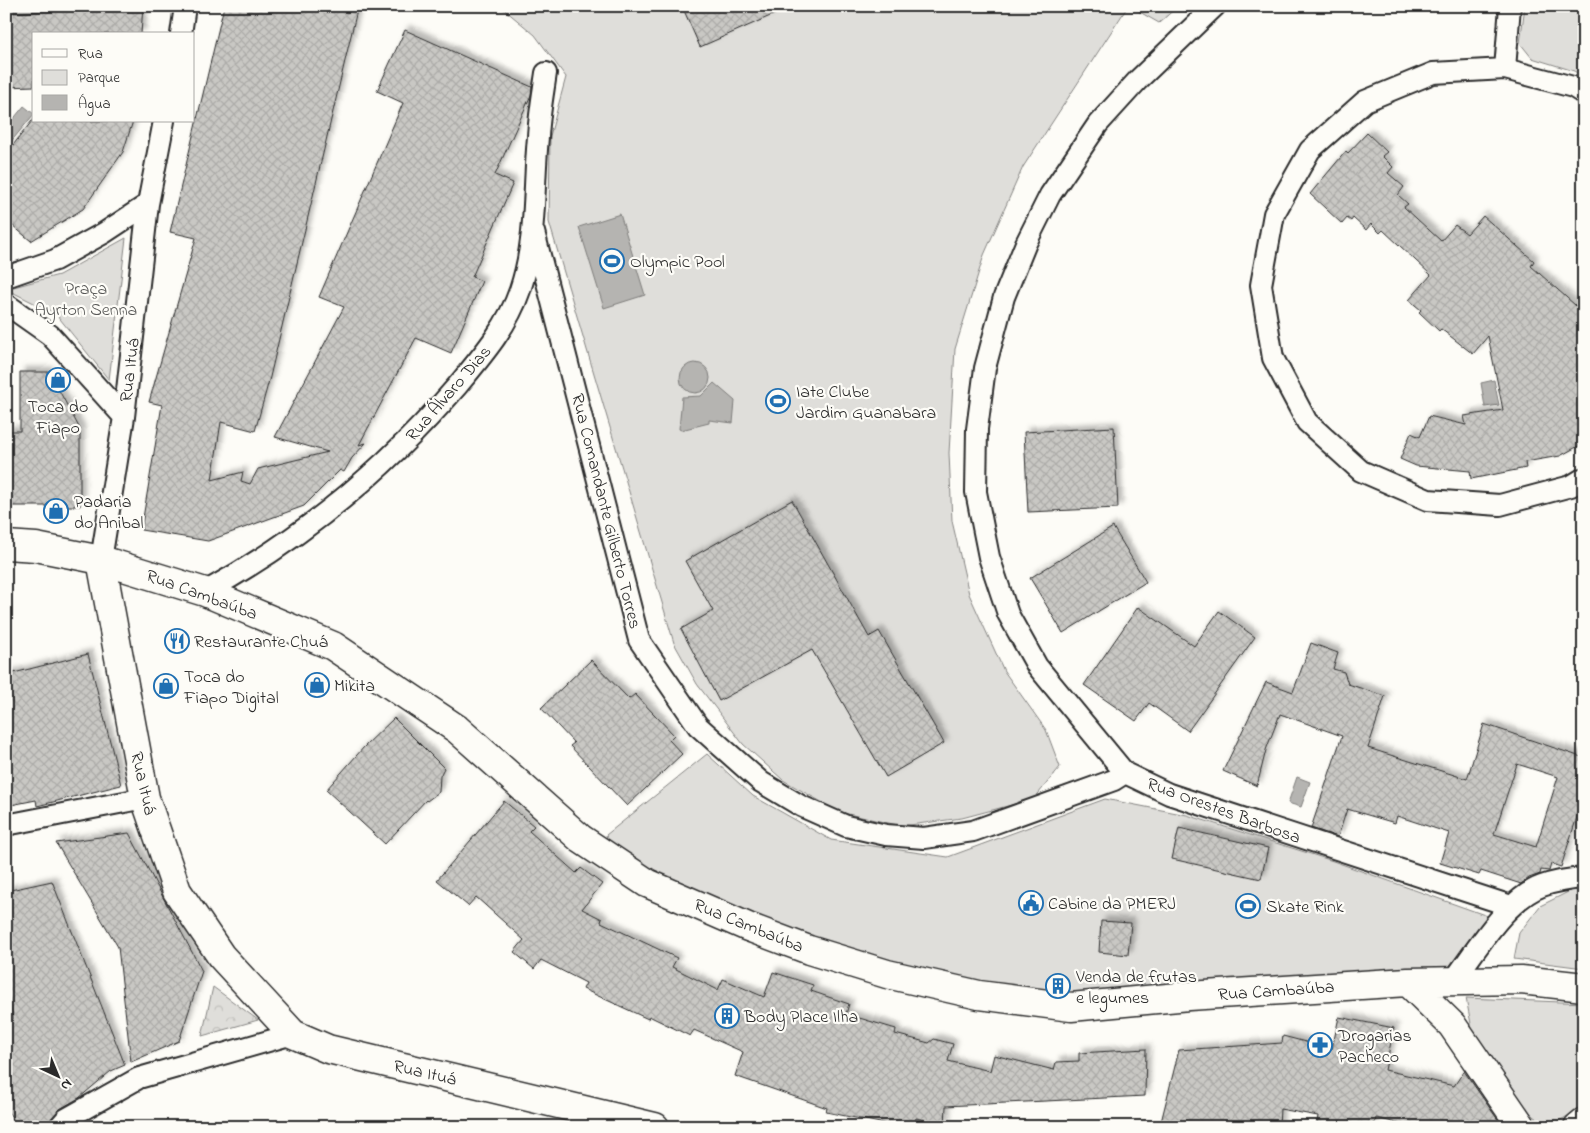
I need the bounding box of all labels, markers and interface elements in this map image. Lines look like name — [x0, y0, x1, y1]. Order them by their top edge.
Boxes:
legend — [32, 32, 195, 122]
text: Rua — [78, 43, 103, 65]
text: Parque — [78, 67, 120, 89]
text: Água — [78, 93, 111, 116]
sports icon: Olympic Pool — [599, 248, 625, 274]
place label: Olympic Pool — [630, 250, 725, 276]
park label: Praça Ayrton Senna — [35, 277, 137, 324]
street label: Rua Ituá — [114, 337, 148, 404]
street label: Rua Álvaro Dias — [400, 341, 499, 448]
shop icon: Toca do Fiapo — [45, 367, 71, 393]
place label: Iate Clube Jardim Guanabara — [796, 380, 936, 427]
sports icon: Iate Clube Jardim Guanabara — [765, 388, 791, 414]
street label: Rua Comandante Gilberto Torres — [563, 391, 647, 632]
place label: Toca do Fiapo — [28, 395, 88, 442]
place label: Padaria do Anibal — [74, 490, 143, 537]
shop icon: Padaria do Anibal — [43, 498, 69, 524]
street label: Rua Cambaúba — [142, 564, 261, 628]
restaurant icon: Restaurante Chuá — [164, 628, 190, 654]
place label: Restaurante Chuá — [194, 630, 328, 656]
place label: Toca do Fiapo Digital — [183, 665, 279, 713]
shop icon: Mikita — [304, 672, 330, 698]
shop icon: Toca do Fiapo Digital — [153, 673, 179, 699]
place label: Mikita — [334, 674, 375, 700]
street label: Rua Ituá — [122, 749, 162, 818]
street label: Rua Orestes Barbosa — [1143, 772, 1304, 852]
public building icon: Cabine da PMERJ — [1018, 890, 1044, 916]
place label: Cabine da PMERJ — [1048, 892, 1176, 918]
street label: Rua Cambaúba — [689, 893, 807, 961]
sports icon: Skate Rink — [1235, 893, 1261, 919]
place label: Skate Rink — [1266, 895, 1344, 921]
place label: Venda de frutas e legumes — [1075, 965, 1197, 1013]
building icon: Venda de frutas e legumes — [1045, 973, 1071, 999]
street label: Rua Cambaúba — [1217, 975, 1335, 1009]
building icon: Body Place Ilha — [714, 1003, 740, 1029]
place label: Body Place Ilha — [743, 1005, 858, 1031]
place label: Drogarias Pacheco — [1337, 1024, 1412, 1071]
pharmacy icon: Drogarias Pacheco — [1307, 1032, 1333, 1058]
north arrow — [32, 1050, 82, 1100]
street label: Rua Ituá — [390, 1054, 459, 1094]
text: N — [55, 1073, 77, 1095]

